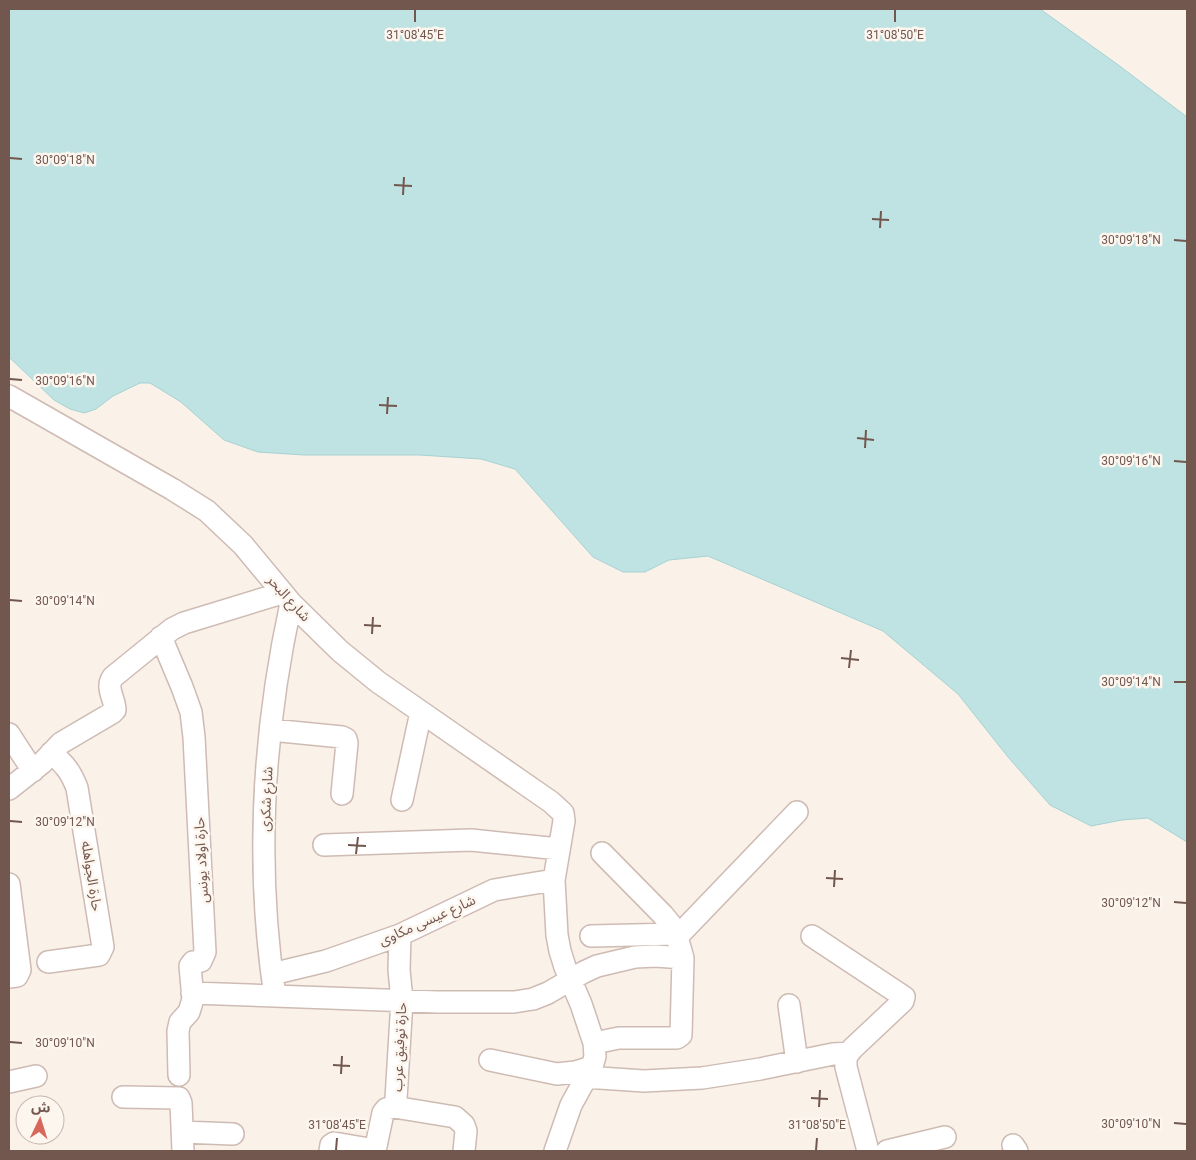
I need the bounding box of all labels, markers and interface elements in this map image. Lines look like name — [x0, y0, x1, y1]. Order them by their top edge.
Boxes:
text: 31°08'45"E — [386, 28, 444, 42]
text: 31°08'50"E — [866, 28, 924, 42]
text: 30°09'18"N — [35, 153, 95, 167]
text: 30°09'18"N — [1101, 233, 1161, 247]
text: 30°09'16"N — [35, 374, 95, 388]
text: 30°09'16"N — [1101, 454, 1161, 468]
street label: شارع البحر — [261, 571, 314, 627]
text: 30°09'14"N — [35, 594, 95, 608]
text: 30°09'14"N — [1101, 675, 1161, 689]
street label: شارع شكرى — [256, 766, 279, 832]
text: 30°09'12"N — [35, 815, 95, 829]
street label: حارة اولاد يونس — [191, 816, 212, 903]
street label: حارة الجواهله — [78, 840, 105, 912]
street label: شارع عيسى مكاوى — [376, 892, 479, 951]
text: 30°09'12"N — [1101, 896, 1161, 910]
street label: حارة توفيق عرب — [389, 1002, 411, 1092]
text: 30°09'10"N — [35, 1036, 95, 1050]
north arrow — [15, 1095, 65, 1145]
text: ش — [31, 1098, 51, 1116]
text: 30°09'10"N — [1101, 1117, 1161, 1131]
text: 31°08'45"E — [308, 1118, 366, 1132]
text: 31°08'50"E — [788, 1118, 846, 1132]

